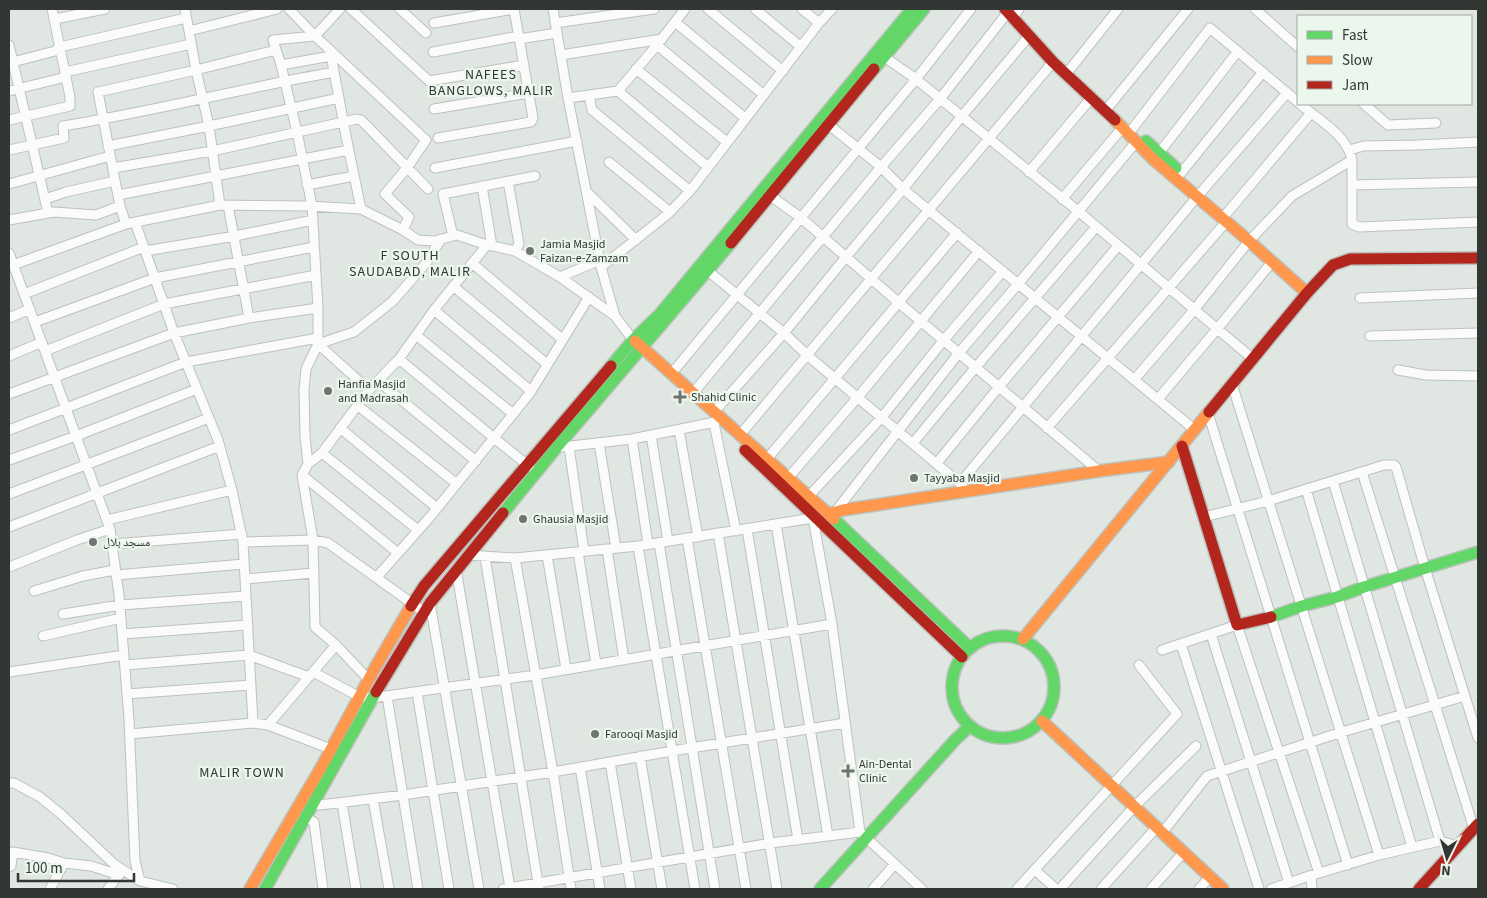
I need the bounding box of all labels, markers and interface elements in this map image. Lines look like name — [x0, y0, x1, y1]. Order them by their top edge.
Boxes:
legend — [1297, 15, 1472, 105]
text: Fast — [1342, 25, 1368, 46]
text: Slow — [1342, 50, 1373, 71]
district label: NAFEES BANGLOWS, MALIR — [428, 65, 554, 101]
text: Jam — [1342, 75, 1369, 96]
place label: Jamia Masjid Faizan-e-Zamzam — [540, 236, 628, 267]
marker: Jamia Masjid Faizan-e-Zamzam — [524, 245, 536, 257]
district label: F SOUTH SAUDABAD, MALIR — [349, 246, 471, 282]
place label: Hanfia Masjid and Madrasah — [338, 376, 409, 407]
marker: Hanfia Masjid and Madrasah — [322, 385, 334, 397]
place label: Shahid Clinic — [691, 389, 757, 406]
marker: Shahid Clinic — [673, 390, 687, 404]
place label: Tayyaba Masjid — [924, 470, 1000, 487]
marker: Tayyaba Masjid — [908, 472, 920, 484]
place label: Ghausia Masjid — [533, 511, 608, 528]
marker: Ghausia Masjid — [517, 513, 529, 525]
place label: مسجد بلال — [103, 534, 150, 551]
marker: مسجد بلال — [87, 536, 99, 548]
place label: Farooqi Masjid — [605, 726, 678, 743]
marker: Farooqi Masjid — [589, 728, 601, 740]
place label: Ain-Dental Clinic — [859, 756, 912, 787]
district label: MALIR TOWN — [199, 763, 285, 783]
marker: Ain-Dental Clinic — [841, 764, 855, 778]
north arrow — [1422, 833, 1472, 883]
scale bar — [18, 850, 134, 882]
text: 100 m — [25, 858, 63, 879]
text: N — [1440, 860, 1451, 880]

